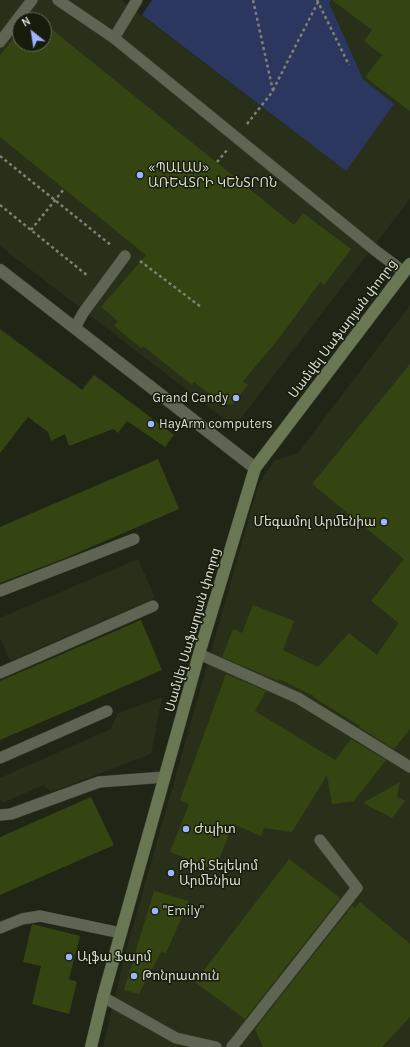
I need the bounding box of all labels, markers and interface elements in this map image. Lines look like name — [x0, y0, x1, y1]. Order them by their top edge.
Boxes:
north arrow — [12, 12, 52, 52]
text: N — [20, 14, 33, 30]
place label: «ՊԱԼԱՍ» ԱՌԵՎՏՐԻ ԿԵՆՏՐՈՆ — [148, 160, 277, 191]
marker: «ՊԱԼԱՍ» ԱՌԵՎՏՐԻ ԿԵՆՏՐՈՆ — [135, 170, 145, 180]
street label: Սամվել Սաֆարյան փողոց — [286, 256, 400, 402]
place label: Grand Candy — [152, 390, 228, 406]
marker: Grand Candy — [231, 393, 241, 403]
place label: HayArm computers — [159, 416, 273, 432]
marker: HayArm computers — [146, 419, 156, 429]
place label: Մեգամոլ Արմենիա — [253, 514, 376, 530]
marker: Մեգամոլ Արմենիա — [379, 517, 389, 527]
street label: Սամվել Սաֆարյան փողոց — [162, 546, 224, 714]
place label: Ժպիտ — [194, 821, 236, 837]
marker: Ժպիտ — [181, 824, 191, 834]
place label: Թիմ Տելեկոմ Արմենիա — [179, 858, 258, 889]
marker: Թիմ Տելեկոմ Արմենիա — [166, 868, 176, 878]
place label: "Emily" — [163, 903, 204, 919]
marker: "Emily" — [150, 906, 160, 916]
place label: Ալֆա Ֆարմ — [77, 949, 151, 965]
marker: Ալֆա Ֆարմ — [64, 952, 74, 962]
place label: Թոնրատուն — [142, 968, 219, 984]
marker: Թոնրատուն — [129, 971, 139, 981]

